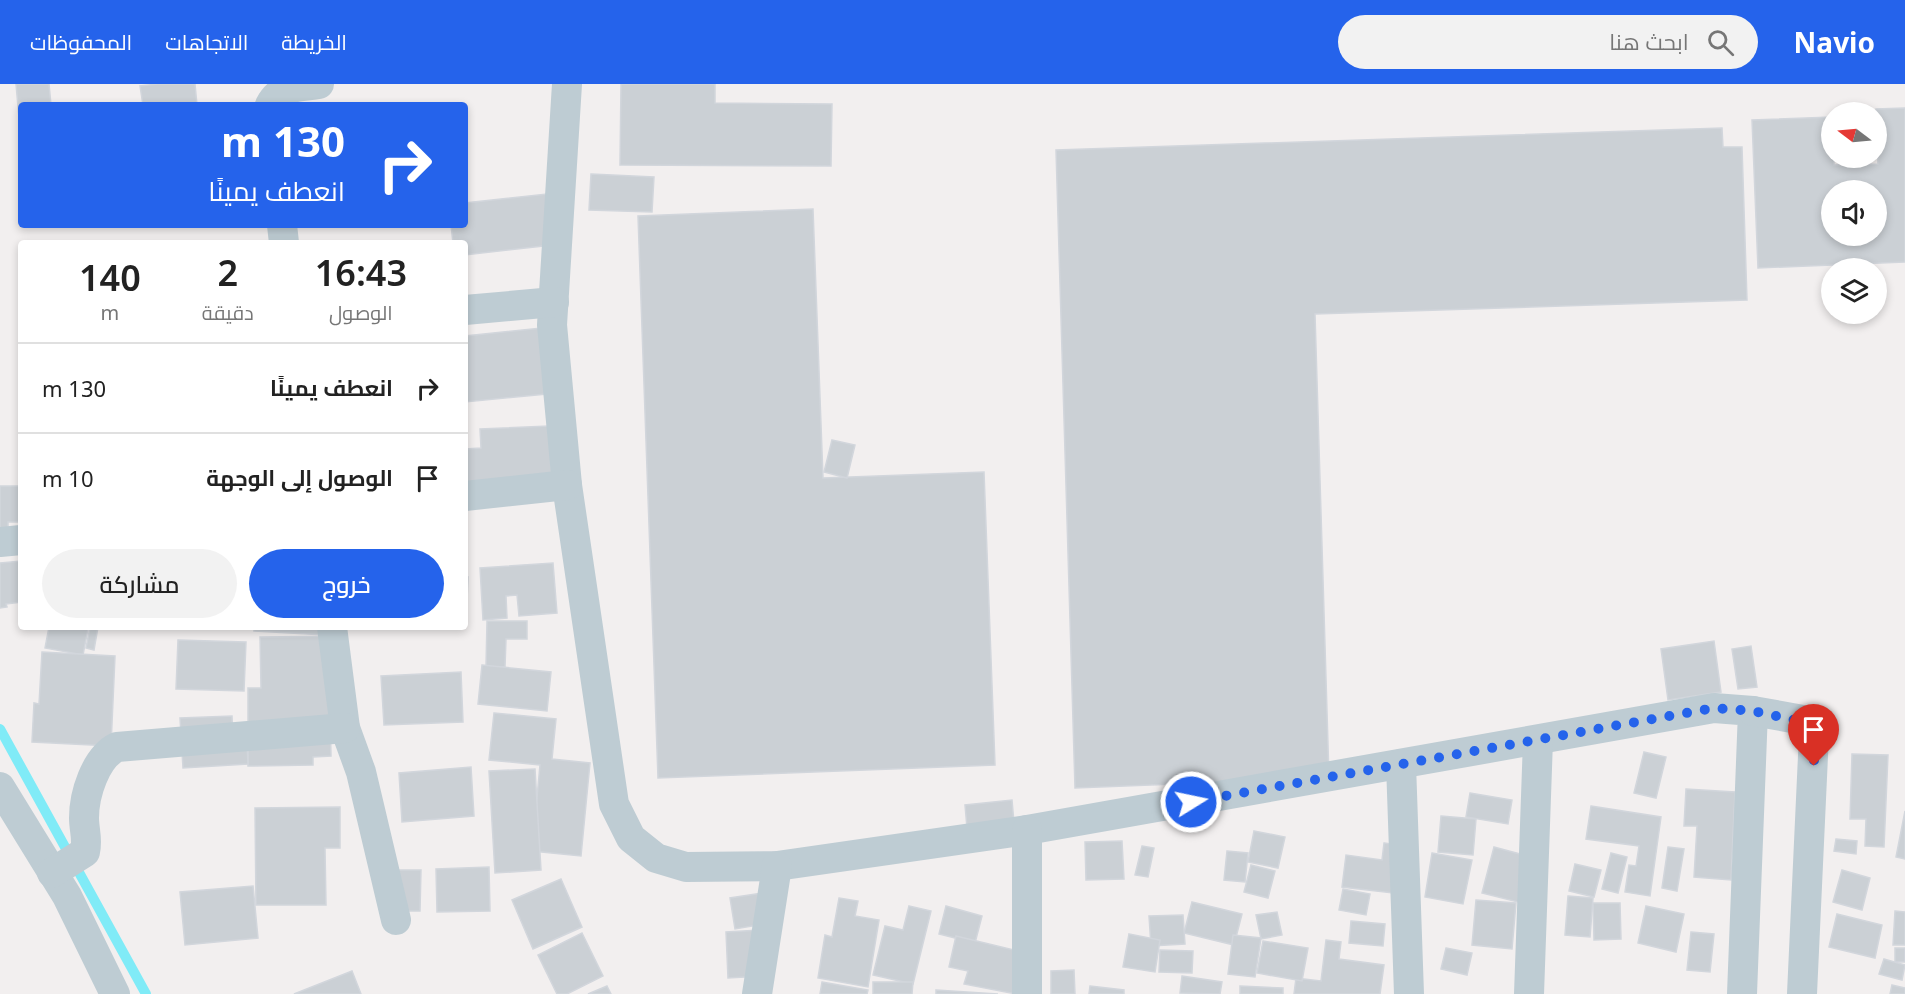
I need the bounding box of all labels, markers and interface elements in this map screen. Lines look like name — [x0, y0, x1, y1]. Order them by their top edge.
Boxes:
search box — [1338, 15, 1758, 69]
text: Navio — [1794, 23, 1875, 61]
text: ابحث هنا — [1609, 26, 1689, 56]
icon: search — [1704, 26, 1737, 59]
text: المحفوظات — [30, 28, 132, 56]
text: الاتجاهات — [165, 28, 248, 56]
text: الخريطة — [281, 28, 347, 56]
north arrow — [1821, 102, 1887, 168]
map controls — [1821, 102, 1887, 324]
text: 130 m — [221, 112, 345, 169]
icon: right — [366, 126, 444, 204]
text: انعطف يمينًا — [208, 172, 345, 209]
button: sound — [1821, 180, 1887, 246]
text: 2 — [217, 248, 238, 297]
text: 16:43 — [315, 248, 407, 297]
text: 140 — [79, 253, 141, 302]
button: layers — [1821, 258, 1887, 324]
text: m — [101, 299, 119, 326]
text: دقيقة — [202, 299, 254, 326]
text: الوصول — [329, 299, 393, 326]
text: انعطف يمينًا — [270, 372, 393, 402]
icon: right — [411, 372, 444, 405]
text: 130 m — [42, 373, 106, 403]
text: الوصول إلى الوجهة — [206, 462, 393, 492]
icon: arrive — [411, 462, 444, 495]
text: 10 m — [42, 463, 93, 493]
button: مشاركة — [42, 549, 237, 618]
button: خروج — [249, 549, 444, 618]
pin — [1788, 704, 1839, 766]
icon: arrive — [1797, 713, 1830, 746]
position arrow — [1159, 770, 1223, 834]

